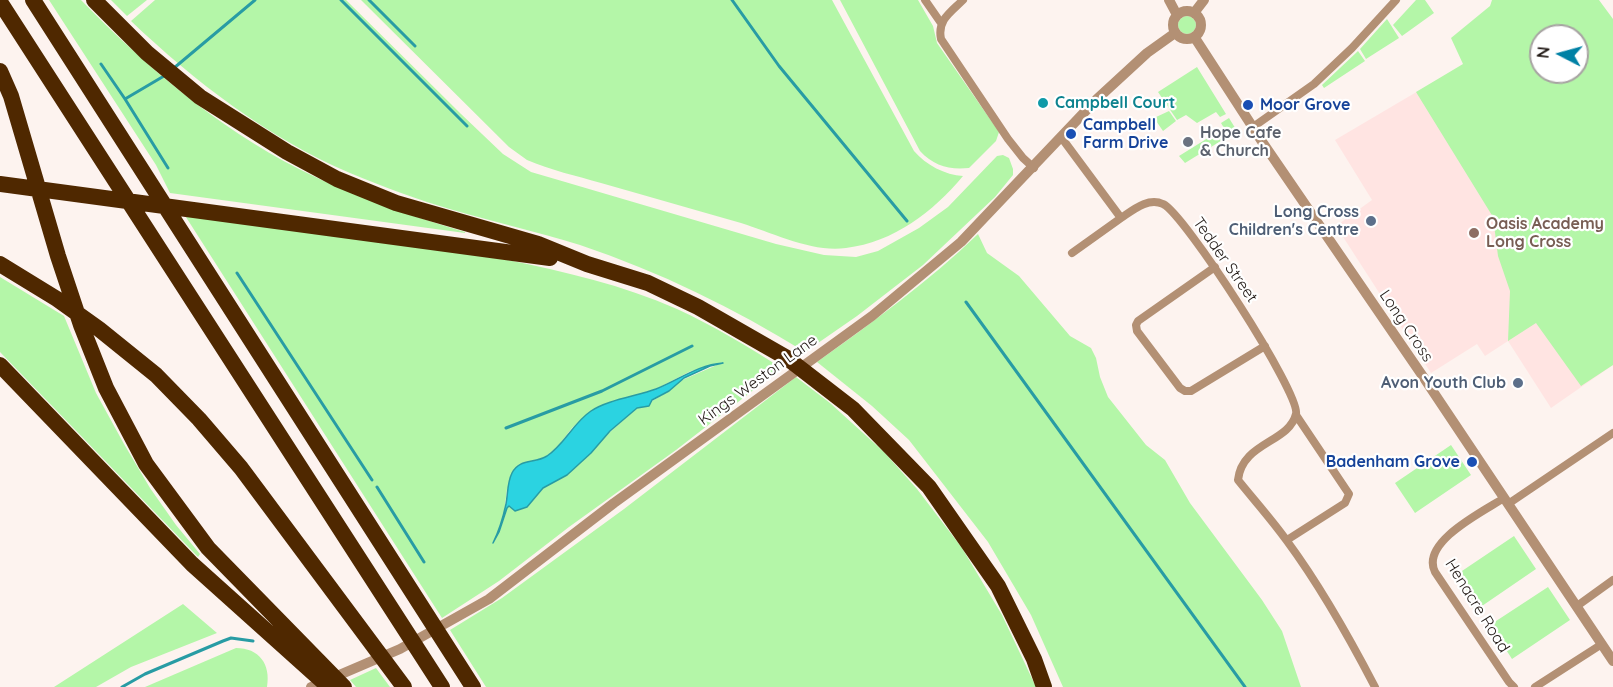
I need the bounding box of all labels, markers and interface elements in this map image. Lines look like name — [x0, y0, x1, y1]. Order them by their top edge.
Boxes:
north arrow — [1529, 24, 1589, 84]
text: N — [1533, 45, 1554, 59]
place label: Campbell Court — [1055, 93, 1175, 113]
place label: Moor Grove — [1260, 95, 1350, 115]
marker: Campbell Court — [1036, 96, 1050, 110]
marker: Moor Grove — [1241, 98, 1255, 112]
place label: Campbell Farm Drive — [1083, 115, 1168, 153]
place label: Hope Cafe & Church — [1200, 123, 1281, 161]
marker: Campbell Farm Drive — [1064, 127, 1078, 141]
marker: Hope Cafe & Church — [1181, 135, 1195, 149]
place label: Long Cross Children's Centre — [1229, 202, 1359, 240]
street label: Tedder Street — [1189, 214, 1261, 306]
marker: Long Cross Children's Centre — [1364, 214, 1378, 228]
place label: Oasis Academy Long Cross — [1486, 214, 1604, 252]
marker: Oasis Academy Long Cross — [1467, 226, 1481, 240]
street label: Long Cross — [1375, 286, 1437, 366]
street label: Kings Weston Lane — [695, 330, 821, 430]
place label: Avon Youth Club — [1381, 373, 1506, 393]
marker: Avon Youth Club — [1511, 376, 1525, 390]
place label: Badenham Grove — [1326, 452, 1460, 472]
marker: Badenham Grove — [1465, 455, 1479, 469]
street label: Henacre Road — [1441, 556, 1513, 656]

